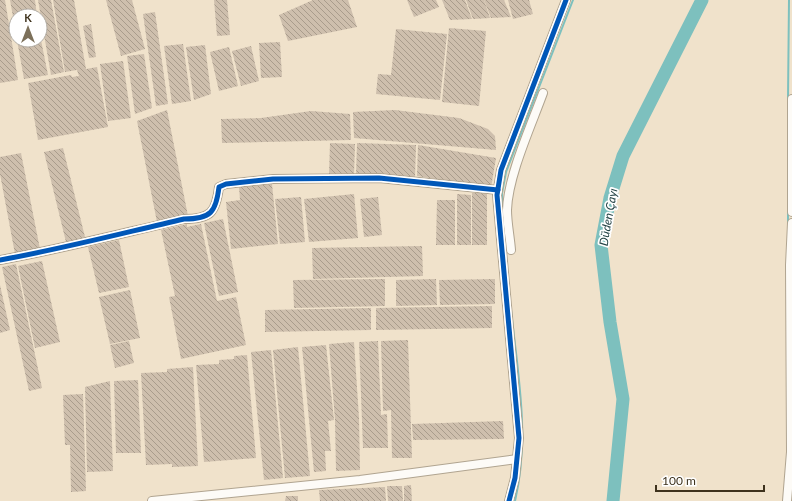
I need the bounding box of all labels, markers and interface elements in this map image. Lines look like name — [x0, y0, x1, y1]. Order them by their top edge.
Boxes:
north arrow — [8, 8, 48, 48]
text: K — [24, 11, 32, 24]
water label: Düden Çayı — [596, 187, 620, 247]
scale bar — [656, 467, 764, 493]
text: 100 m — [662, 473, 696, 488]

